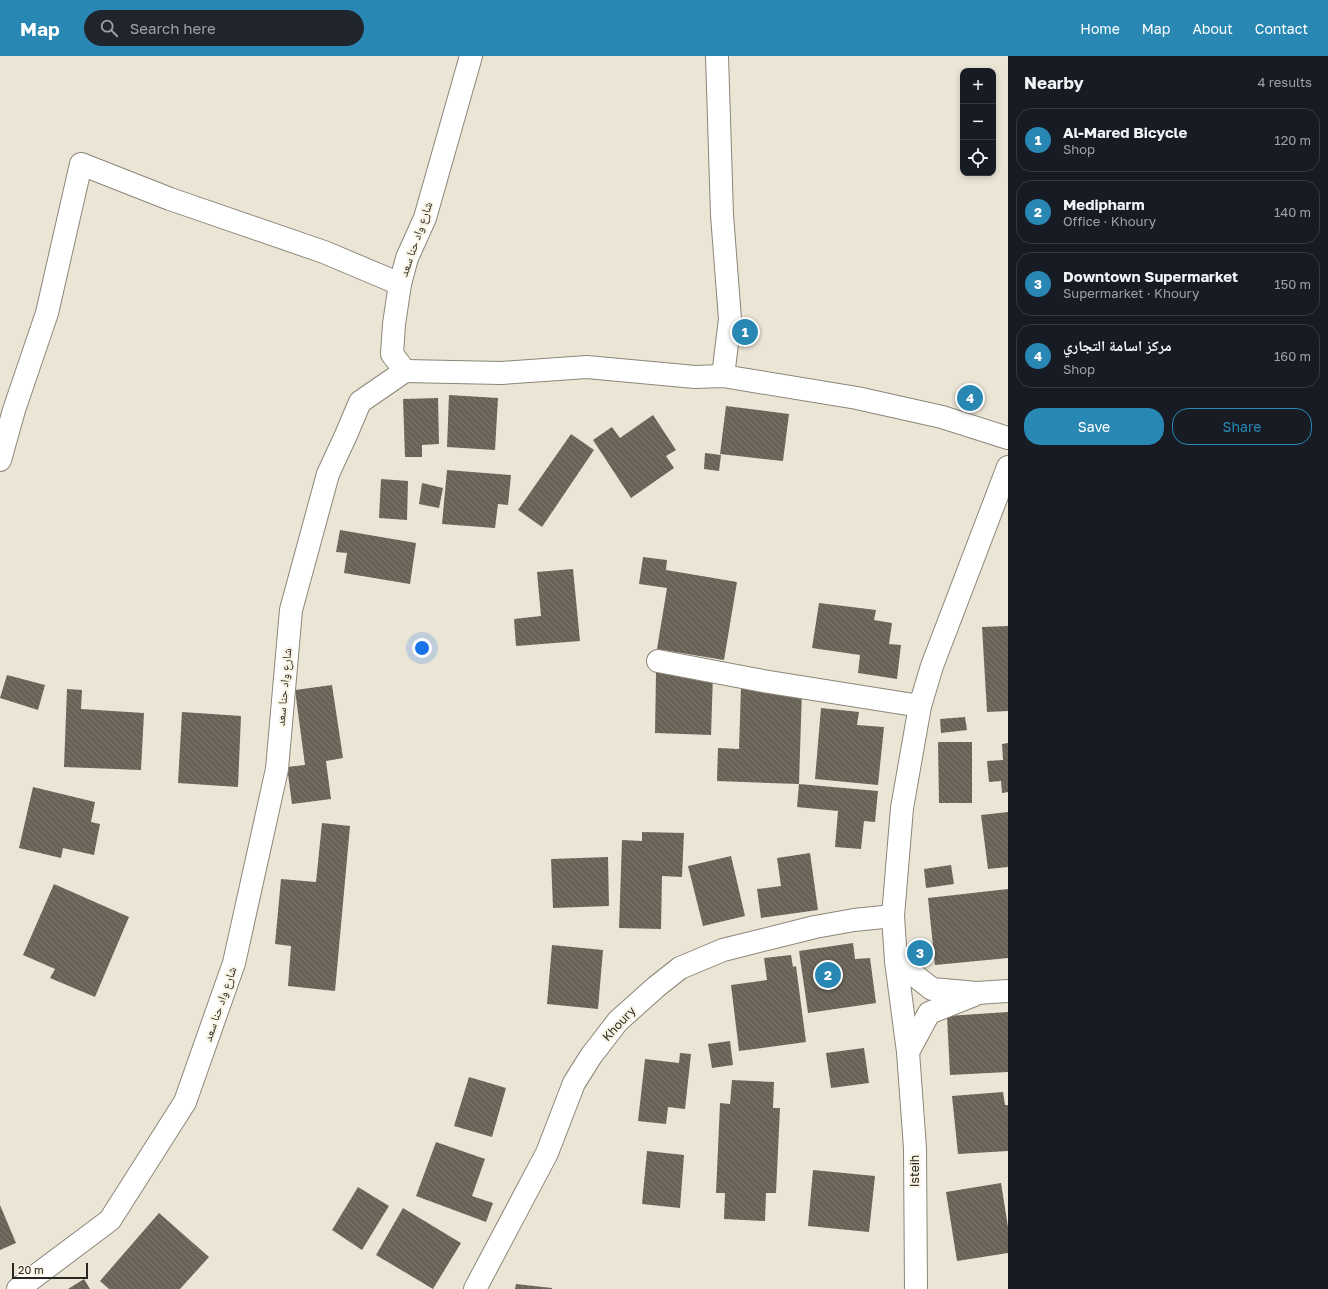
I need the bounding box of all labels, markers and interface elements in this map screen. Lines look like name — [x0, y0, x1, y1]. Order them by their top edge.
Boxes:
search box — [84, 10, 364, 46]
text: Map — [20, 17, 60, 40]
icon: search — [98, 17, 120, 39]
text: Search here — [130, 19, 216, 37]
text: Home — [1080, 20, 1120, 37]
text: Map — [1142, 20, 1170, 37]
text: About — [1192, 20, 1233, 37]
text: Contact — [1255, 20, 1308, 37]
map controls — [960, 68, 996, 176]
button: + — [960, 68, 996, 104]
text: Nearby — [1024, 72, 1084, 93]
text: 4 results — [1258, 74, 1312, 90]
button: − — [960, 104, 996, 140]
text: Al-Mared Bicycle — [1063, 123, 1187, 141]
text: 1 — [1035, 132, 1041, 148]
text: 120 m — [1274, 132, 1311, 148]
button: locate — [960, 140, 996, 176]
text: Shop — [1063, 141, 1095, 157]
text: Medipharm — [1063, 195, 1145, 213]
street label: شارع واد حنا سعد — [396, 199, 436, 278]
text: 2 — [1034, 204, 1042, 220]
text: 140 m — [1274, 204, 1311, 220]
text: Office · Khoury — [1063, 213, 1156, 229]
text: Downtown Supermarket — [1063, 267, 1238, 285]
text: 3 — [1034, 276, 1042, 292]
text: 150 m — [1274, 276, 1311, 292]
text: Supermarket · Khoury — [1063, 285, 1199, 301]
pin: 1 — [732, 317, 758, 347]
text: مركز اسامة التجاري — [1063, 336, 1172, 354]
text: 4 — [1034, 348, 1042, 364]
text: 160 m — [1274, 348, 1311, 364]
text: Shop — [1063, 361, 1095, 377]
pin: 4 — [957, 383, 983, 413]
button: Save — [1024, 408, 1164, 445]
button: Share — [1172, 408, 1312, 445]
your location — [412, 638, 432, 658]
street label: شارع واد حنا سعد — [273, 647, 295, 727]
pin: 3 — [907, 938, 933, 968]
pin: 2 — [815, 960, 841, 990]
street label: شارع واد حنا سعد — [200, 964, 240, 1043]
street label: Khoury — [599, 1003, 639, 1044]
street label: Isteih — [907, 1155, 922, 1187]
scale bar — [12, 1261, 88, 1280]
text: 20 m — [18, 1263, 44, 1276]

